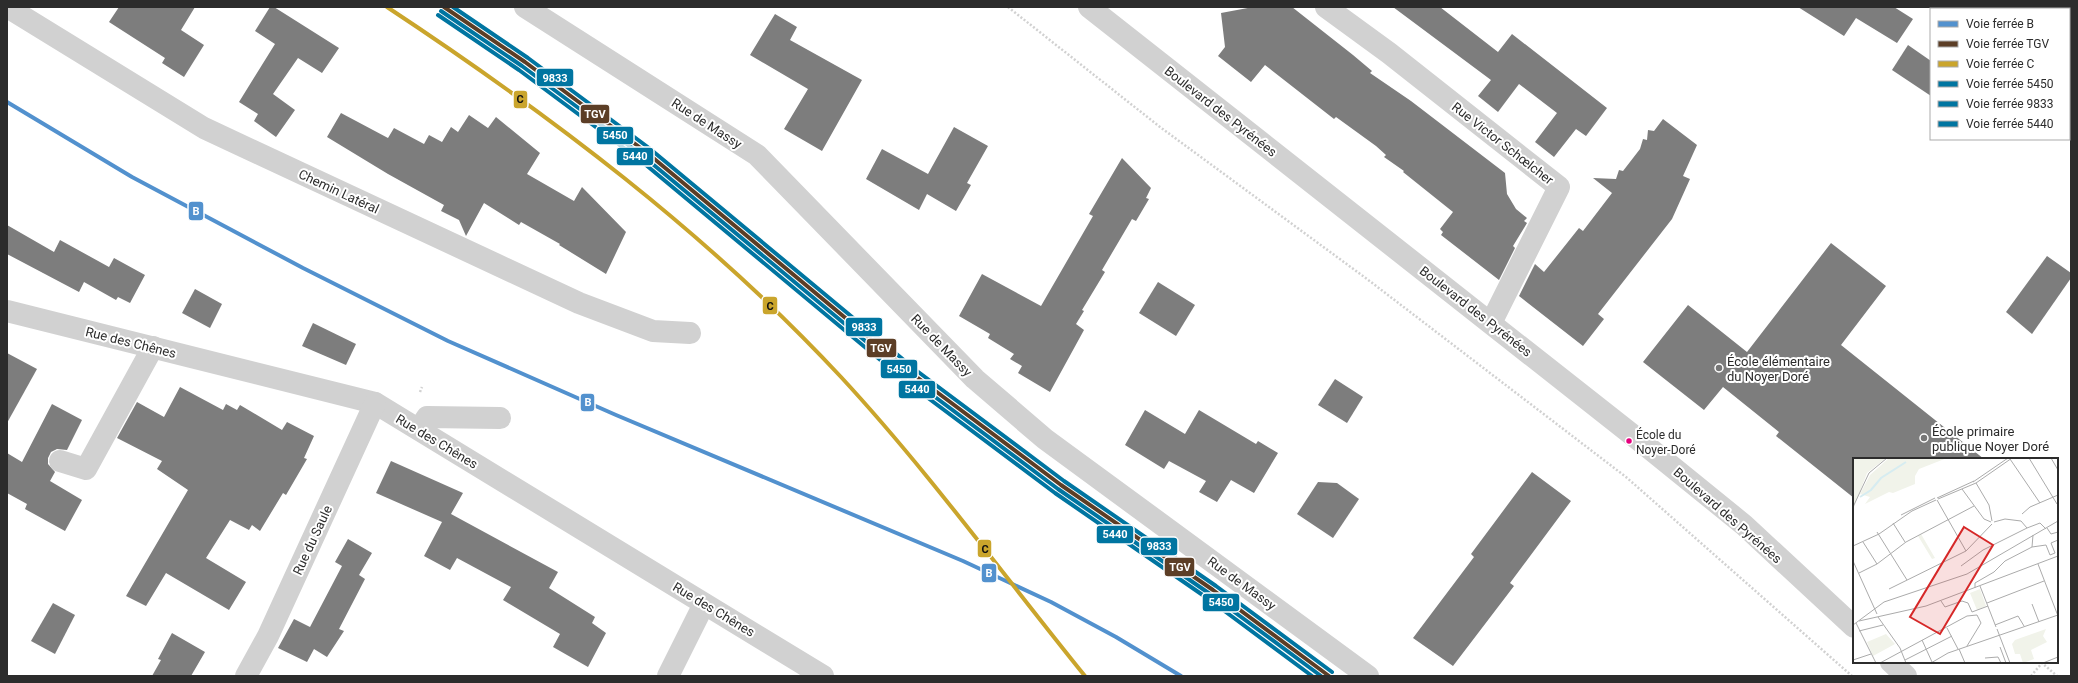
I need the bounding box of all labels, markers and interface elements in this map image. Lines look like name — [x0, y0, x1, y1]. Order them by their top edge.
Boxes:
legend — [1930, 8, 2070, 140]
text: Voie ferrée B — [1966, 17, 2034, 31]
text: Voie ferrée TGV — [1966, 37, 2050, 51]
text: Voie ferrée C — [1966, 57, 2035, 71]
street label: Boulevard des Pyrénées — [1162, 63, 1280, 160]
line badge: 9833 — [536, 68, 574, 87]
text: 9833 — [542, 72, 568, 85]
text: Voie ferrée 5450 — [1966, 77, 2054, 91]
line badge: C — [513, 90, 528, 109]
text: C — [516, 93, 524, 106]
street label: Rue de Massy — [669, 95, 745, 152]
text: Voie ferrée 9833 — [1966, 97, 2054, 111]
street label: Rue Victor Schœlcher — [1449, 99, 1557, 188]
line badge: TGV — [580, 104, 610, 124]
text: TGV — [584, 108, 606, 121]
text: Voie ferrée 5440 — [1966, 117, 2054, 131]
line badge: 5450 — [596, 126, 634, 145]
text: 5450 — [602, 129, 628, 142]
line badge: 5440 — [616, 147, 654, 166]
text: 5440 — [622, 150, 648, 163]
street label: Chemin Latéral — [296, 166, 381, 217]
line badge: B — [188, 201, 204, 221]
text: B — [192, 205, 200, 218]
street label: Boulevard des Pyrénées — [1417, 263, 1535, 360]
line badge: C — [762, 296, 778, 315]
text: C — [766, 300, 774, 313]
street label: Rue de Massy — [908, 311, 975, 380]
line badge: 9833 — [845, 317, 883, 337]
text: 9833 — [851, 321, 877, 334]
street label: Rue des Chênes — [84, 324, 178, 361]
line badge: TGV — [866, 338, 897, 358]
text: TGV — [870, 342, 892, 355]
place label: École élémentaire du Noyer Doré — [1727, 354, 1830, 384]
line badge: 5450 — [880, 359, 918, 379]
text: 5450 — [886, 363, 912, 376]
marker: École élémentaire du Noyer Doré — [1714, 363, 1724, 373]
line badge: 5440 — [898, 380, 936, 399]
text: 5440 — [904, 383, 930, 396]
line badge: B — [580, 393, 595, 412]
text: B — [584, 396, 592, 409]
street label: Rue des Chênes — [393, 411, 481, 472]
place label: École primaire publique Noyer Doré — [1932, 424, 2049, 454]
place label: École du Noyer-Doré — [1636, 427, 1696, 457]
marker: École primaire publique Noyer Doré — [1919, 433, 1929, 443]
marker: École du Noyer-Doré — [1624, 436, 1634, 446]
inset map — [1853, 458, 2058, 663]
street label: Boulevard des Pyrénées — [1671, 464, 1785, 567]
street label: Rue du Saule — [290, 503, 335, 577]
line badge: 5440 — [1096, 525, 1134, 544]
text: 5440 — [1102, 528, 1128, 541]
line badge: 9833 — [1140, 537, 1178, 556]
line badge: C — [977, 539, 992, 558]
text: 9833 — [1146, 540, 1172, 553]
text: C — [981, 543, 989, 556]
street label: Rue de Massy — [1205, 554, 1279, 613]
line badge: TGV — [1164, 557, 1195, 577]
text: TGV — [1169, 561, 1191, 574]
line badge: B — [981, 563, 997, 583]
text: B — [985, 567, 993, 580]
street label: Rue des Chênes — [670, 579, 758, 640]
line badge: 5450 — [1202, 593, 1240, 612]
text: 5450 — [1208, 596, 1234, 609]

